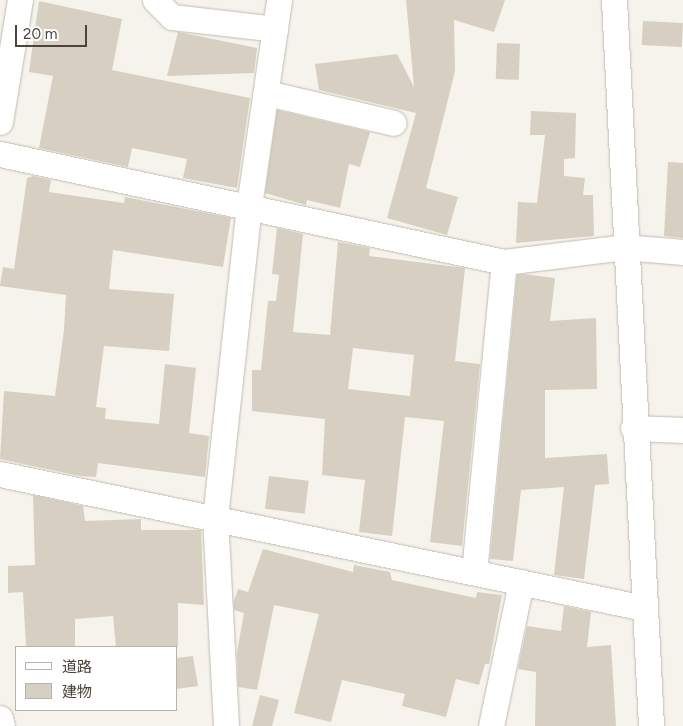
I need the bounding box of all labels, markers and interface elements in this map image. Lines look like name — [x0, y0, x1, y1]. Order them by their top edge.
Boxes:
scale bar — [18, 15, 90, 47]
text: 20 m — [23, 25, 57, 43]
legend — [15, 646, 178, 711]
text: 道路 — [62, 658, 92, 676]
text: 建物 — [62, 683, 92, 701]

